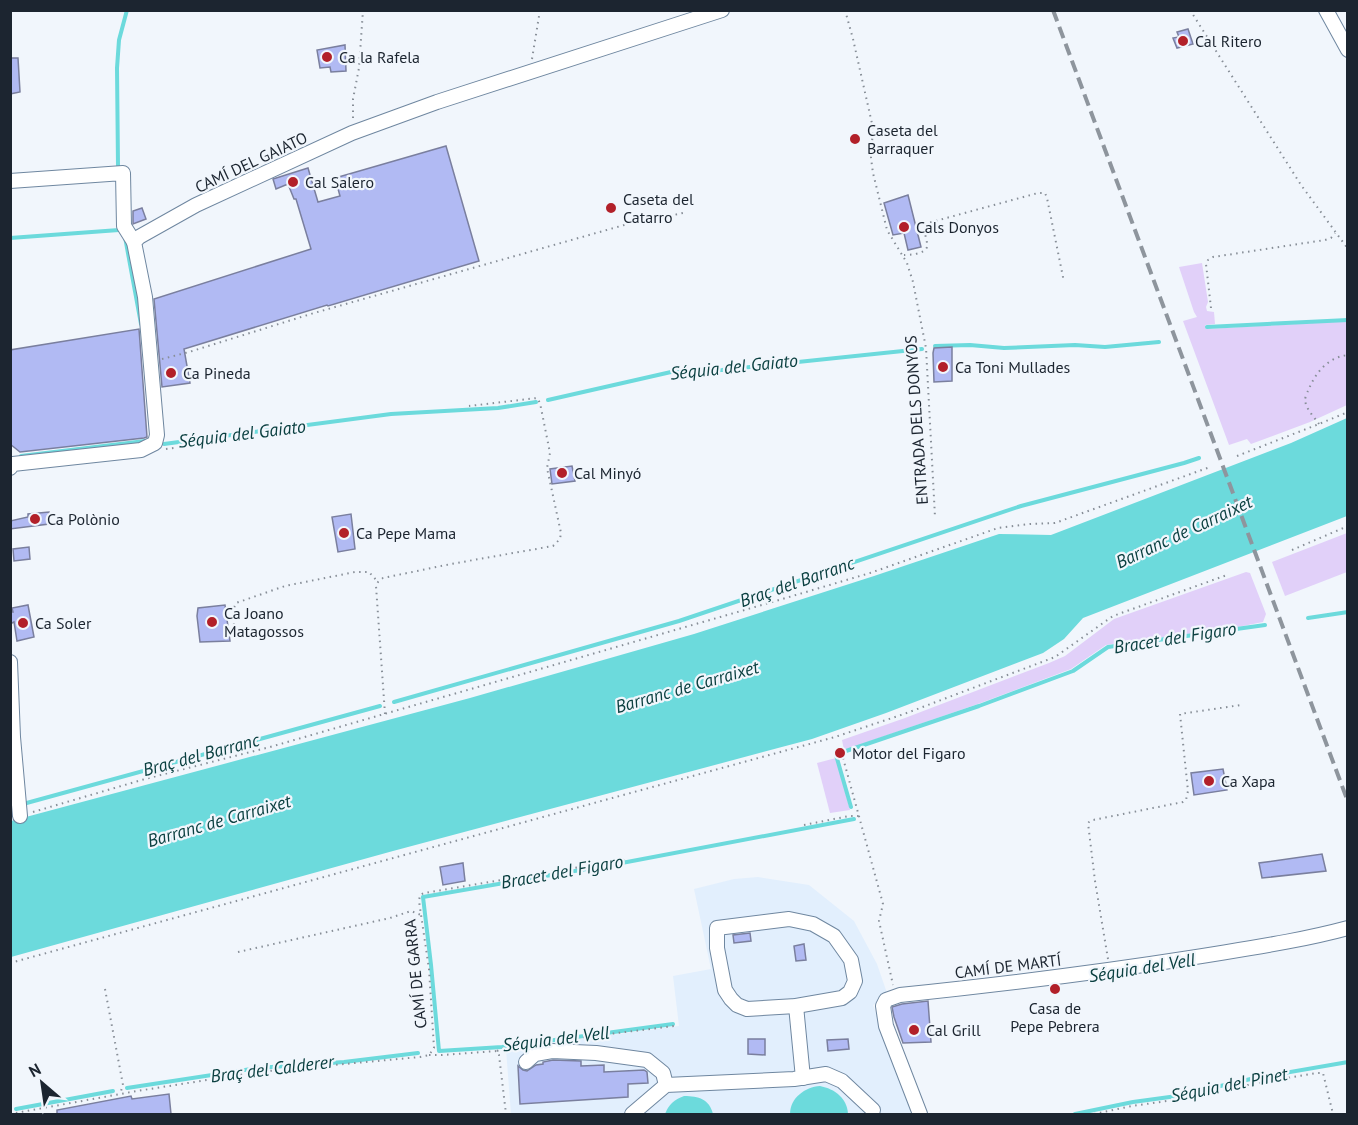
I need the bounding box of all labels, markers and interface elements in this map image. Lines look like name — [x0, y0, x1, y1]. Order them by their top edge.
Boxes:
place label: Cal Ritero — [1195, 31, 1262, 51]
marker: Cal Ritero — [1176, 34, 1190, 48]
place label: Ca la Rafela — [339, 47, 420, 67]
marker: Ca la Rafela — [320, 50, 334, 64]
place label: Caseta del Barraquer — [867, 120, 938, 158]
street label: CAMÍ DEL GAIATO — [192, 127, 310, 197]
marker: Caseta del Barraquer — [848, 132, 862, 146]
place label: Cal Salero — [305, 172, 374, 192]
marker: Cal Salero — [286, 175, 300, 189]
place label: Caseta del Catarro — [623, 189, 694, 227]
marker: Caseta del Catarro — [604, 201, 618, 215]
place label: Cals Donyos — [916, 217, 999, 237]
marker: Cals Donyos — [897, 220, 911, 234]
street label: ENTRADA DELS DONYOS — [900, 335, 932, 505]
water label: Séquia del Gaiato — [669, 348, 799, 385]
place label: Ca Toni Mullades — [955, 357, 1071, 377]
marker: Ca Toni Mullades — [936, 360, 950, 374]
place label: Ca Pineda — [183, 363, 251, 383]
marker: Ca Pineda — [164, 366, 178, 380]
water label: Séquia del Gaiato — [177, 414, 307, 453]
place label: Cal Minyó — [574, 463, 641, 483]
marker: Cal Minyó — [555, 466, 569, 480]
water label: Barranc de Carraixet — [1112, 489, 1257, 573]
place label: Ca Polònio — [47, 509, 120, 529]
marker: Ca Polònio — [28, 512, 42, 526]
place label: Ca Pepe Mama — [356, 523, 456, 543]
marker: Ca Pepe Mama — [337, 526, 351, 540]
water label: Braç del Barranc — [736, 551, 858, 612]
place label: Ca Joano Matagossos — [224, 603, 304, 641]
place label: Ca Soler — [35, 613, 92, 633]
marker: Ca Joano Matagossos — [205, 615, 219, 629]
marker: Ca Soler — [16, 616, 30, 630]
water label: Bracet del Figaro — [1112, 616, 1238, 659]
water label: Barranc de Carraixet — [612, 655, 763, 718]
water label: Braç del Barranc — [140, 728, 262, 781]
place label: Motor del Figaro — [852, 743, 966, 763]
marker: Motor del Figaro — [833, 746, 847, 760]
place label: Ca Xapa — [1221, 771, 1276, 791]
marker: Ca Xapa — [1202, 774, 1216, 788]
water label: Barranc de Carraixet — [144, 789, 295, 852]
water label: Bracet del Figaro — [499, 849, 625, 894]
street label: CAMÍ DE GARRA — [399, 918, 431, 1030]
water label: Séquia del Vell — [1087, 948, 1197, 987]
street label: CAMÍ DE MARTÍ — [954, 950, 1063, 982]
marker: Casa de Pepe Pebrera — [1048, 982, 1062, 996]
place label: Casa de Pepe Pebrera — [1010, 998, 1100, 1036]
place label: Cal Grill — [926, 1020, 981, 1040]
water label: Séquia del Vell — [501, 1021, 611, 1056]
marker: Cal Grill — [907, 1023, 921, 1037]
water label: Braç del Calderer — [209, 1049, 336, 1087]
north arrow — [12, 1053, 72, 1113]
text: N — [25, 1059, 44, 1081]
water label: Séquia del Pinet — [1168, 1062, 1291, 1107]

